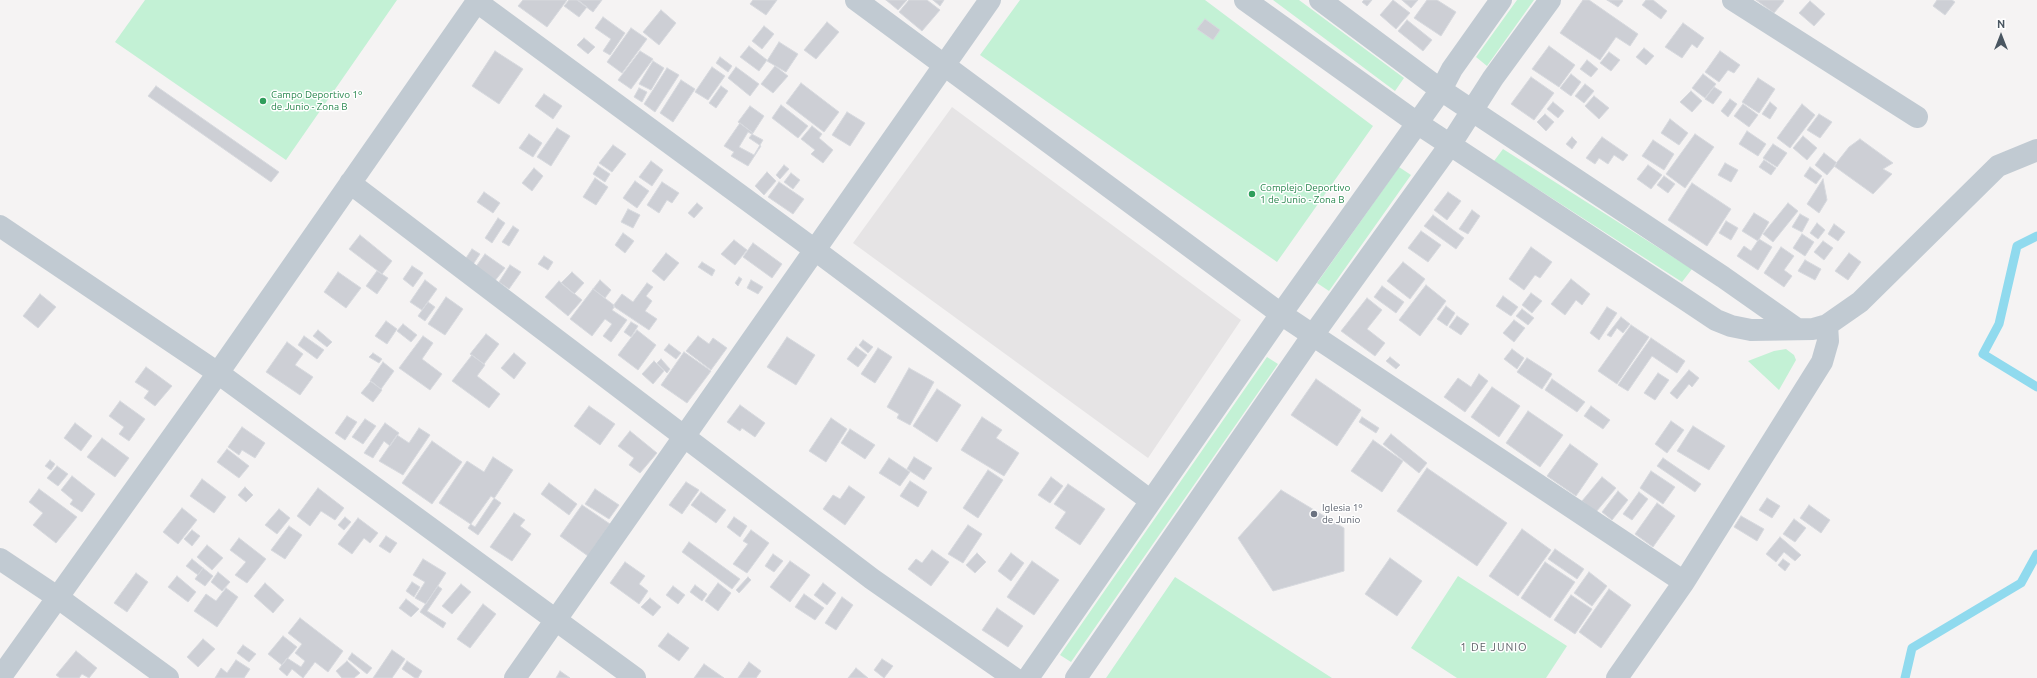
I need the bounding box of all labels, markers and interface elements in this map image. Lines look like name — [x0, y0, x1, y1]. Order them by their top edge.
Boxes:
north arrow — [1981, 16, 2021, 56]
text: N — [1997, 18, 2005, 30]
place label: Campo Deportivo 1º de Junio - Zona B — [271, 89, 362, 112]
marker: Campo Deportivo 1º de Junio - Zona B — [258, 96, 268, 106]
place label: Complejo Deportivo 1 de Junio - Zona B — [1260, 182, 1350, 206]
marker: Complejo Deportivo 1 de Junio - Zona B — [1247, 189, 1257, 199]
place label: Iglesia 1º de Junio — [1322, 502, 1363, 526]
marker: Iglesia 1º de Junio — [1309, 509, 1319, 519]
district label: 1 DE JUNIO — [1460, 640, 1528, 654]

